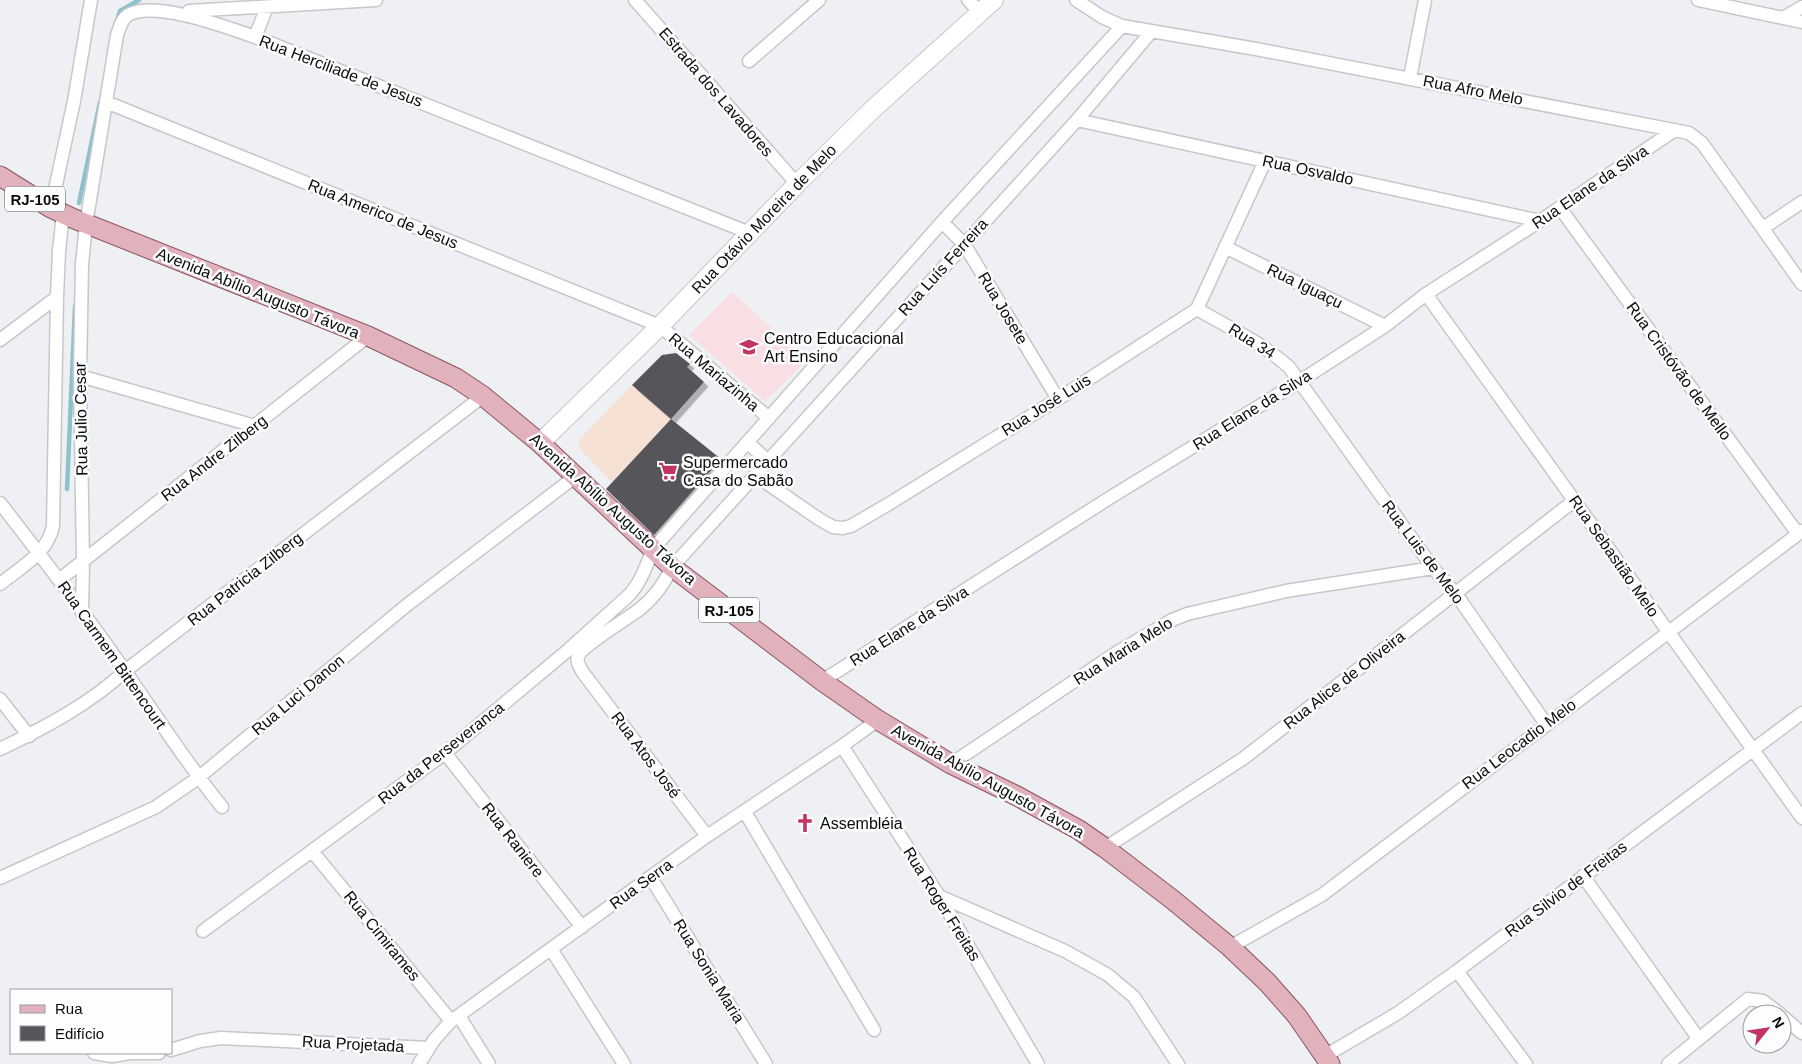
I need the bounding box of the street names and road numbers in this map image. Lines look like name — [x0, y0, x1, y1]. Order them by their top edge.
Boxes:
street label: Estrada dos Lavadores — [656, 24, 776, 160]
street label: Rua Herciliade de Jesus — [257, 32, 425, 110]
street label: Rua Afro Melo — [1422, 72, 1524, 108]
street label: Rua Otávio Moreira de Melo — [688, 141, 840, 297]
street label: Rua Elane da Silva — [1529, 142, 1651, 232]
street label: Rua Osvaldo — [1261, 152, 1355, 188]
street label: Rua Americo de Jesus — [306, 176, 460, 252]
road number: RJ-105 — [5, 186, 65, 212]
street label: Rua Luís Ferreira — [895, 215, 991, 319]
street label: Avenida Abílio Augusto Távora — [154, 244, 362, 342]
street label: Rua Iguaçu — [1264, 260, 1346, 312]
street label: Rua Josete — [975, 269, 1031, 347]
street label: Rua Cristóvão de Mello — [1623, 299, 1735, 443]
street label: Rua 34 — [1226, 320, 1278, 362]
street label: Rua Mariazinha — [666, 329, 762, 415]
street label: Rua Julio Cesar — [71, 361, 90, 476]
street label: Rua Elane da Silva — [1190, 367, 1314, 453]
street label: Rua José Luis — [999, 371, 1093, 439]
street label: Rua Andre Zilberg — [158, 412, 270, 504]
street label: Avenida Abílio Augusto Távora — [527, 430, 700, 588]
street label: Rua Sebastião Melo — [1566, 492, 1662, 620]
street label: Rua Luis de Melo — [1379, 497, 1467, 607]
street label: Rua Patricia Zilberg — [184, 529, 306, 629]
street label: Rua Carmem Bittencourt — [55, 578, 170, 732]
street label: Rua Elane da Silva — [847, 583, 971, 669]
road number: RJ-105 — [699, 598, 759, 622]
street label: Rua Maria Melo — [1071, 614, 1175, 688]
street label: Rua Alice de Oliveira — [1280, 628, 1408, 732]
street label: Rua Luci Danon — [249, 652, 347, 738]
street label: Rua Leocadio Melo — [1459, 696, 1579, 792]
street label: Rua da Perseveranca — [375, 699, 507, 807]
street label: Rua Atos José — [608, 709, 684, 801]
street label: Avenida Abílio Augusto Távora — [889, 721, 1087, 841]
street label: Rua Raniere — [479, 799, 547, 881]
street label: Rua Silvio de Freitas — [1502, 838, 1630, 940]
street label: Rua Roger Freitas — [900, 844, 984, 964]
street label: Rua Serra — [607, 856, 676, 912]
street label: Rua Cimirames — [341, 888, 423, 984]
street label: Rua Sonia Maria — [670, 916, 748, 1026]
street label: Rua Projetada — [301, 1033, 405, 1055]

